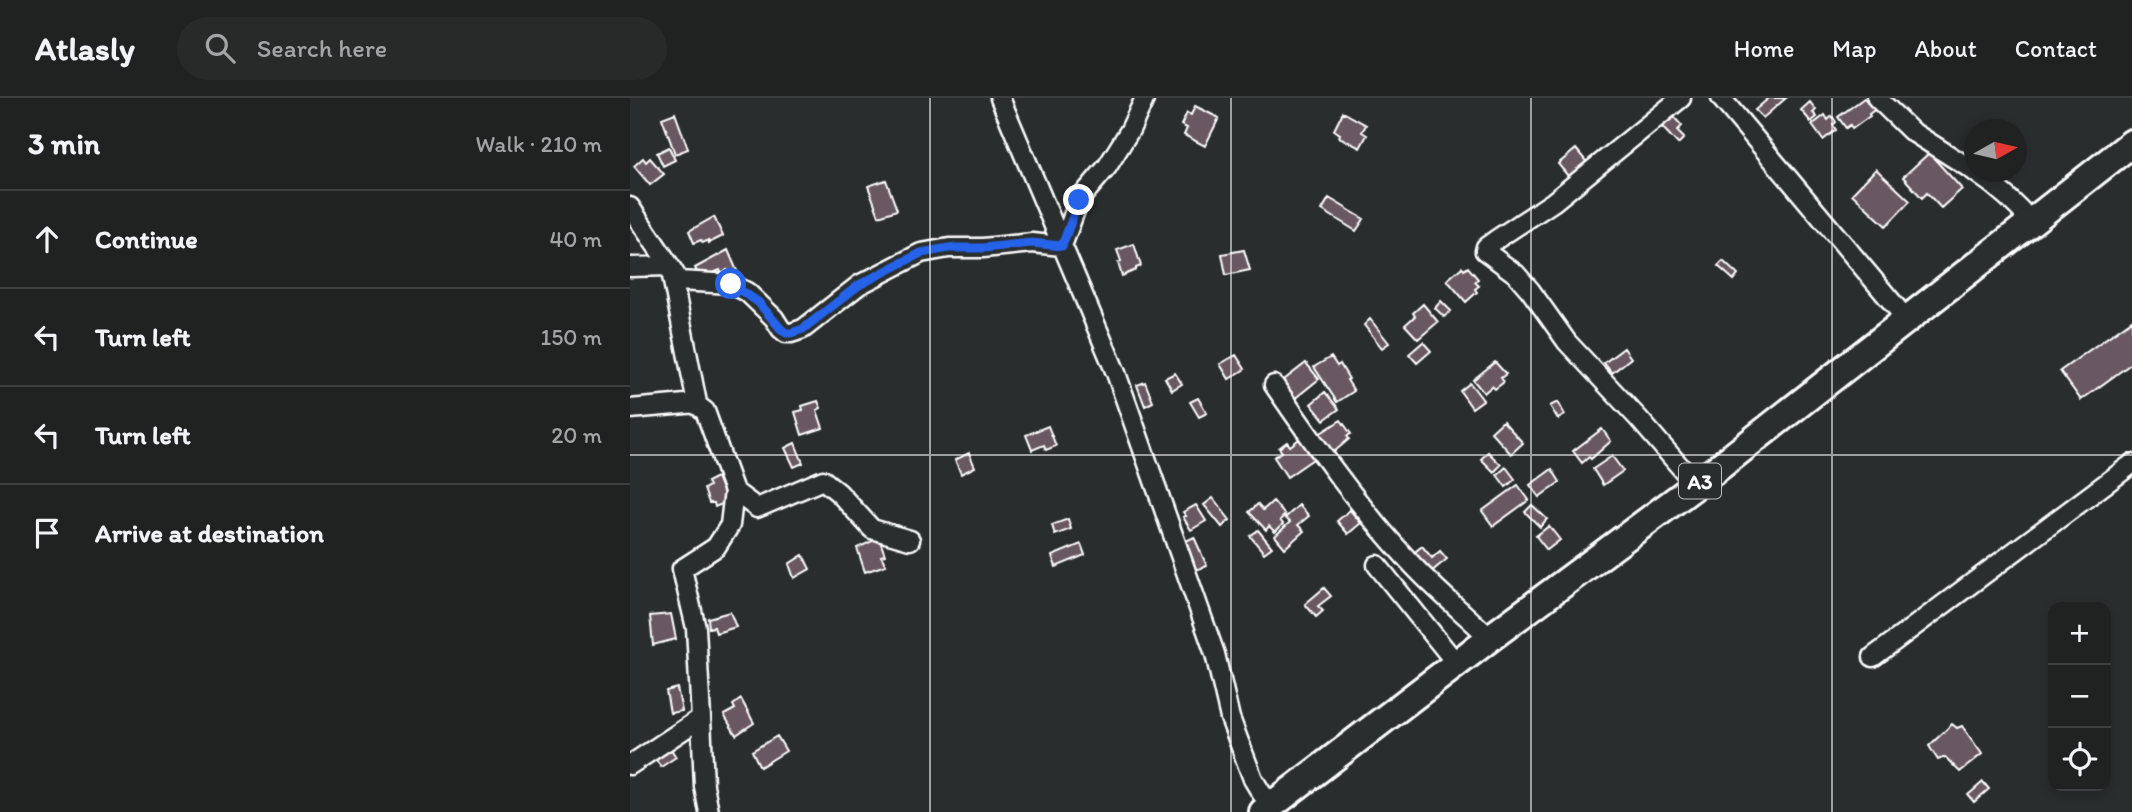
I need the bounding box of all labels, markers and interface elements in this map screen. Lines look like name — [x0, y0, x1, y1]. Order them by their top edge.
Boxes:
search box — [177, 17, 667, 80]
text: Atlasly — [35, 29, 135, 68]
icon: search — [201, 29, 239, 67]
text: Search here — [257, 32, 387, 64]
text: Home — [1734, 34, 1794, 63]
text: Map — [1832, 34, 1876, 63]
text: About — [1914, 34, 1977, 63]
text: Contact — [2015, 34, 2097, 63]
north arrow — [1964, 119, 2027, 182]
text: 3 min — [28, 125, 100, 162]
text: Walk · 210 m — [476, 130, 602, 158]
route end — [1063, 184, 1094, 215]
icon: ahead — [28, 220, 66, 258]
text: Continue — [95, 223, 198, 255]
text: 40 m — [549, 225, 602, 253]
route start — [715, 268, 746, 299]
icon: left — [28, 318, 66, 356]
text: Turn left — [95, 321, 191, 353]
text: 150 m — [541, 323, 602, 351]
icon: left — [28, 416, 66, 454]
text: Turn left — [95, 419, 191, 451]
text: 20 m — [551, 421, 602, 449]
road number: A3 — [1679, 464, 1721, 498]
icon: arrive — [28, 514, 66, 552]
text: Arrive at destination — [95, 517, 324, 549]
map controls — [2048, 602, 2111, 791]
button: + — [2048, 602, 2111, 665]
button: − — [2048, 665, 2111, 728]
button: locate — [2048, 728, 2111, 791]

